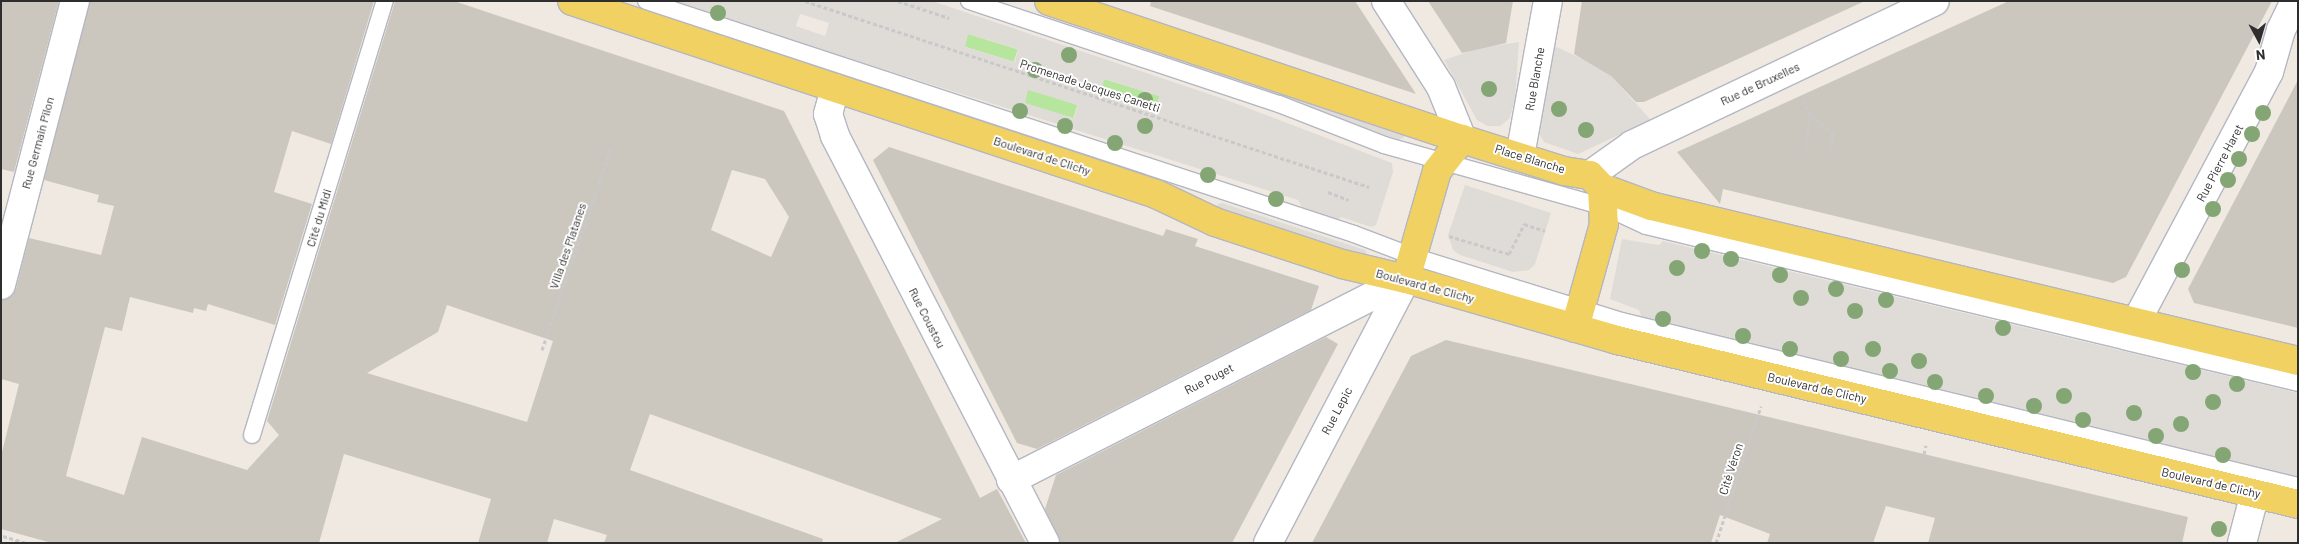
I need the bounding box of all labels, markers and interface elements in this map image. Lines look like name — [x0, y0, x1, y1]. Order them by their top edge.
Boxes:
north arrow — [2234, 15, 2284, 65]
street label: Rue Blanche — [1522, 46, 1548, 112]
text: N — [2255, 46, 2266, 64]
street label: Promenade Jacques Canetti — [1018, 56, 1162, 116]
street label: Rue de Bruxelles — [1718, 59, 1802, 109]
street label: Rue Germain Pilon — [19, 95, 57, 191]
street label: Rue Pierre Haret — [2194, 122, 2246, 204]
street label: Boulevard de Clichy — [992, 134, 1092, 178]
street label: Place Blanche — [1493, 141, 1567, 177]
street label: Cité du Midi — [303, 187, 335, 249]
street label: Villa des Platanes — [547, 201, 589, 291]
street label: Boulevard de Clichy — [1374, 266, 1476, 306]
street label: Rue Coustou — [906, 285, 948, 351]
street label: Rue Puget — [1182, 361, 1236, 397]
street label: Boulevard de Clichy — [1766, 370, 1868, 406]
street label: Rue Lepic — [1319, 385, 1355, 437]
street label: Cité Véron — [1716, 441, 1746, 497]
street label: Boulevard de Clichy — [2160, 465, 2262, 501]

